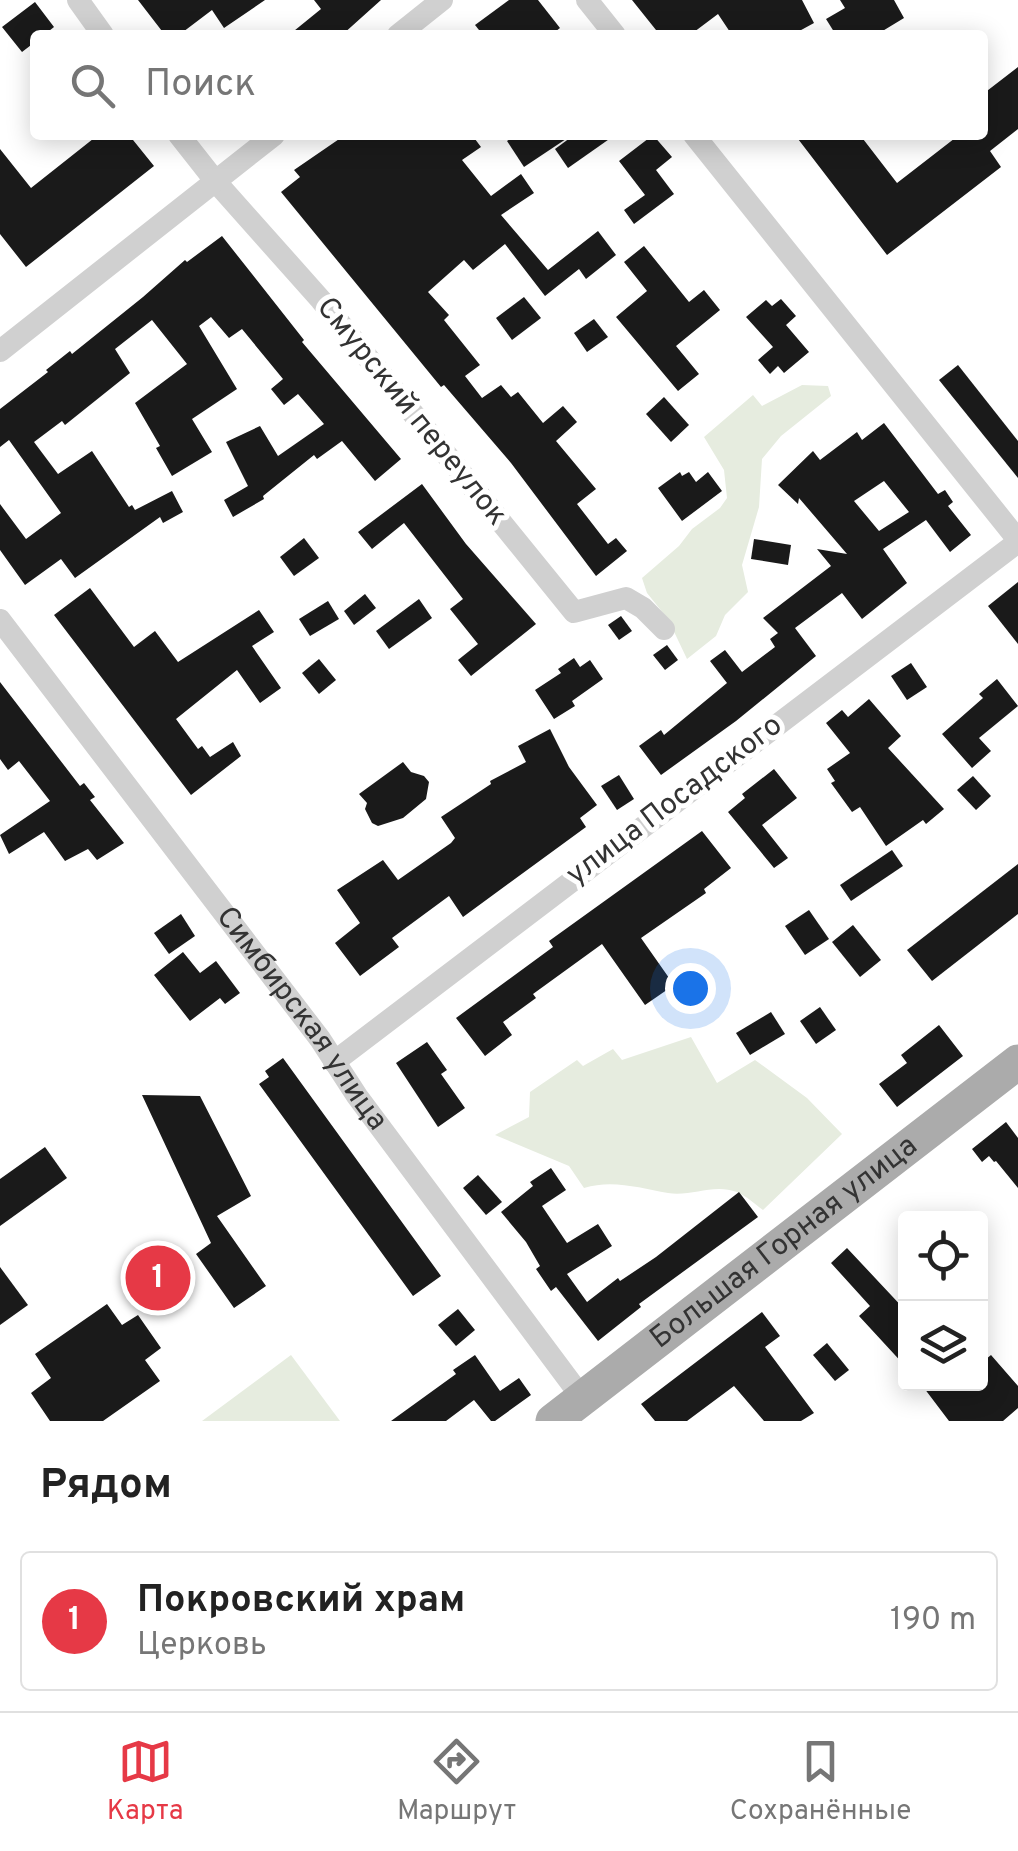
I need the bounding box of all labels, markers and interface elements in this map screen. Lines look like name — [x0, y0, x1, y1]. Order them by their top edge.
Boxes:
search box — [30, 30, 988, 140]
icon: search — [65, 58, 120, 113]
text: Поиск — [145, 61, 256, 110]
street label: Смурский переулок — [308, 290, 514, 534]
street label: улица Посадского — [560, 708, 790, 894]
street label: Симбирская улица — [207, 900, 395, 1138]
your location — [665, 963, 716, 1014]
street label: Большая Горная улица — [643, 1128, 925, 1357]
map controls — [898, 1211, 988, 1391]
button: locate — [898, 1211, 988, 1301]
pin: 1 — [126, 1240, 190, 1316]
button: layers — [898, 1301, 988, 1391]
text: Рядом — [40, 1460, 172, 1513]
text: Покровский храм — [137, 1577, 465, 1626]
text: 1 — [68, 1601, 81, 1641]
text: 190 m — [890, 1601, 976, 1641]
text: Церковь — [137, 1626, 267, 1666]
tab: Карта — [107, 1734, 183, 1830]
tab: Маршрут — [397, 1734, 516, 1830]
tab: Сохранённые — [730, 1734, 911, 1830]

